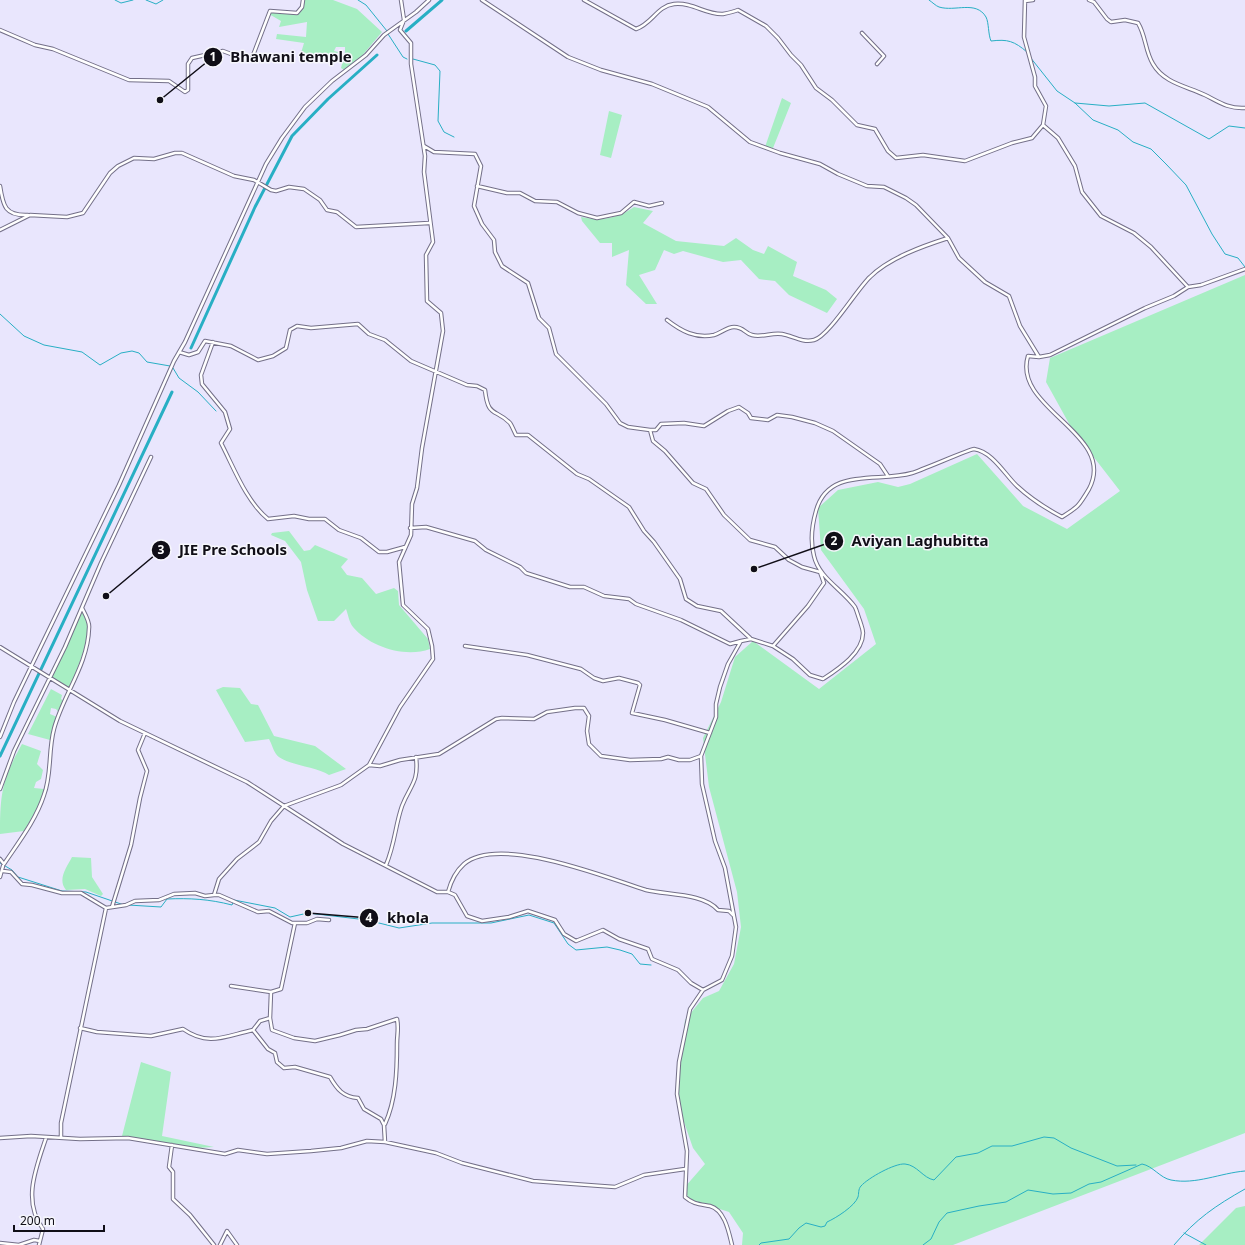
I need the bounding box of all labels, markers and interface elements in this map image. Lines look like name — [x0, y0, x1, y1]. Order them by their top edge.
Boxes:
callout: Bhawani temple — [203, 43, 360, 70]
text: Bhawani temple — [230, 46, 352, 66]
text: 1 — [210, 48, 216, 65]
callout: Aviyan Laghubitta — [824, 527, 997, 554]
text: Aviyan Laghubitta — [852, 530, 988, 550]
text: 2 — [831, 532, 838, 549]
callout: JIE Pre Schools — [151, 537, 296, 564]
text: JIE Pre Schools — [177, 539, 287, 559]
text: 3 — [158, 541, 165, 558]
callout: khola — [359, 904, 436, 931]
text: khola — [387, 907, 429, 927]
text: 4 — [366, 909, 373, 926]
scale bar — [14, 1207, 104, 1233]
text: 200 m — [20, 1212, 55, 1229]

